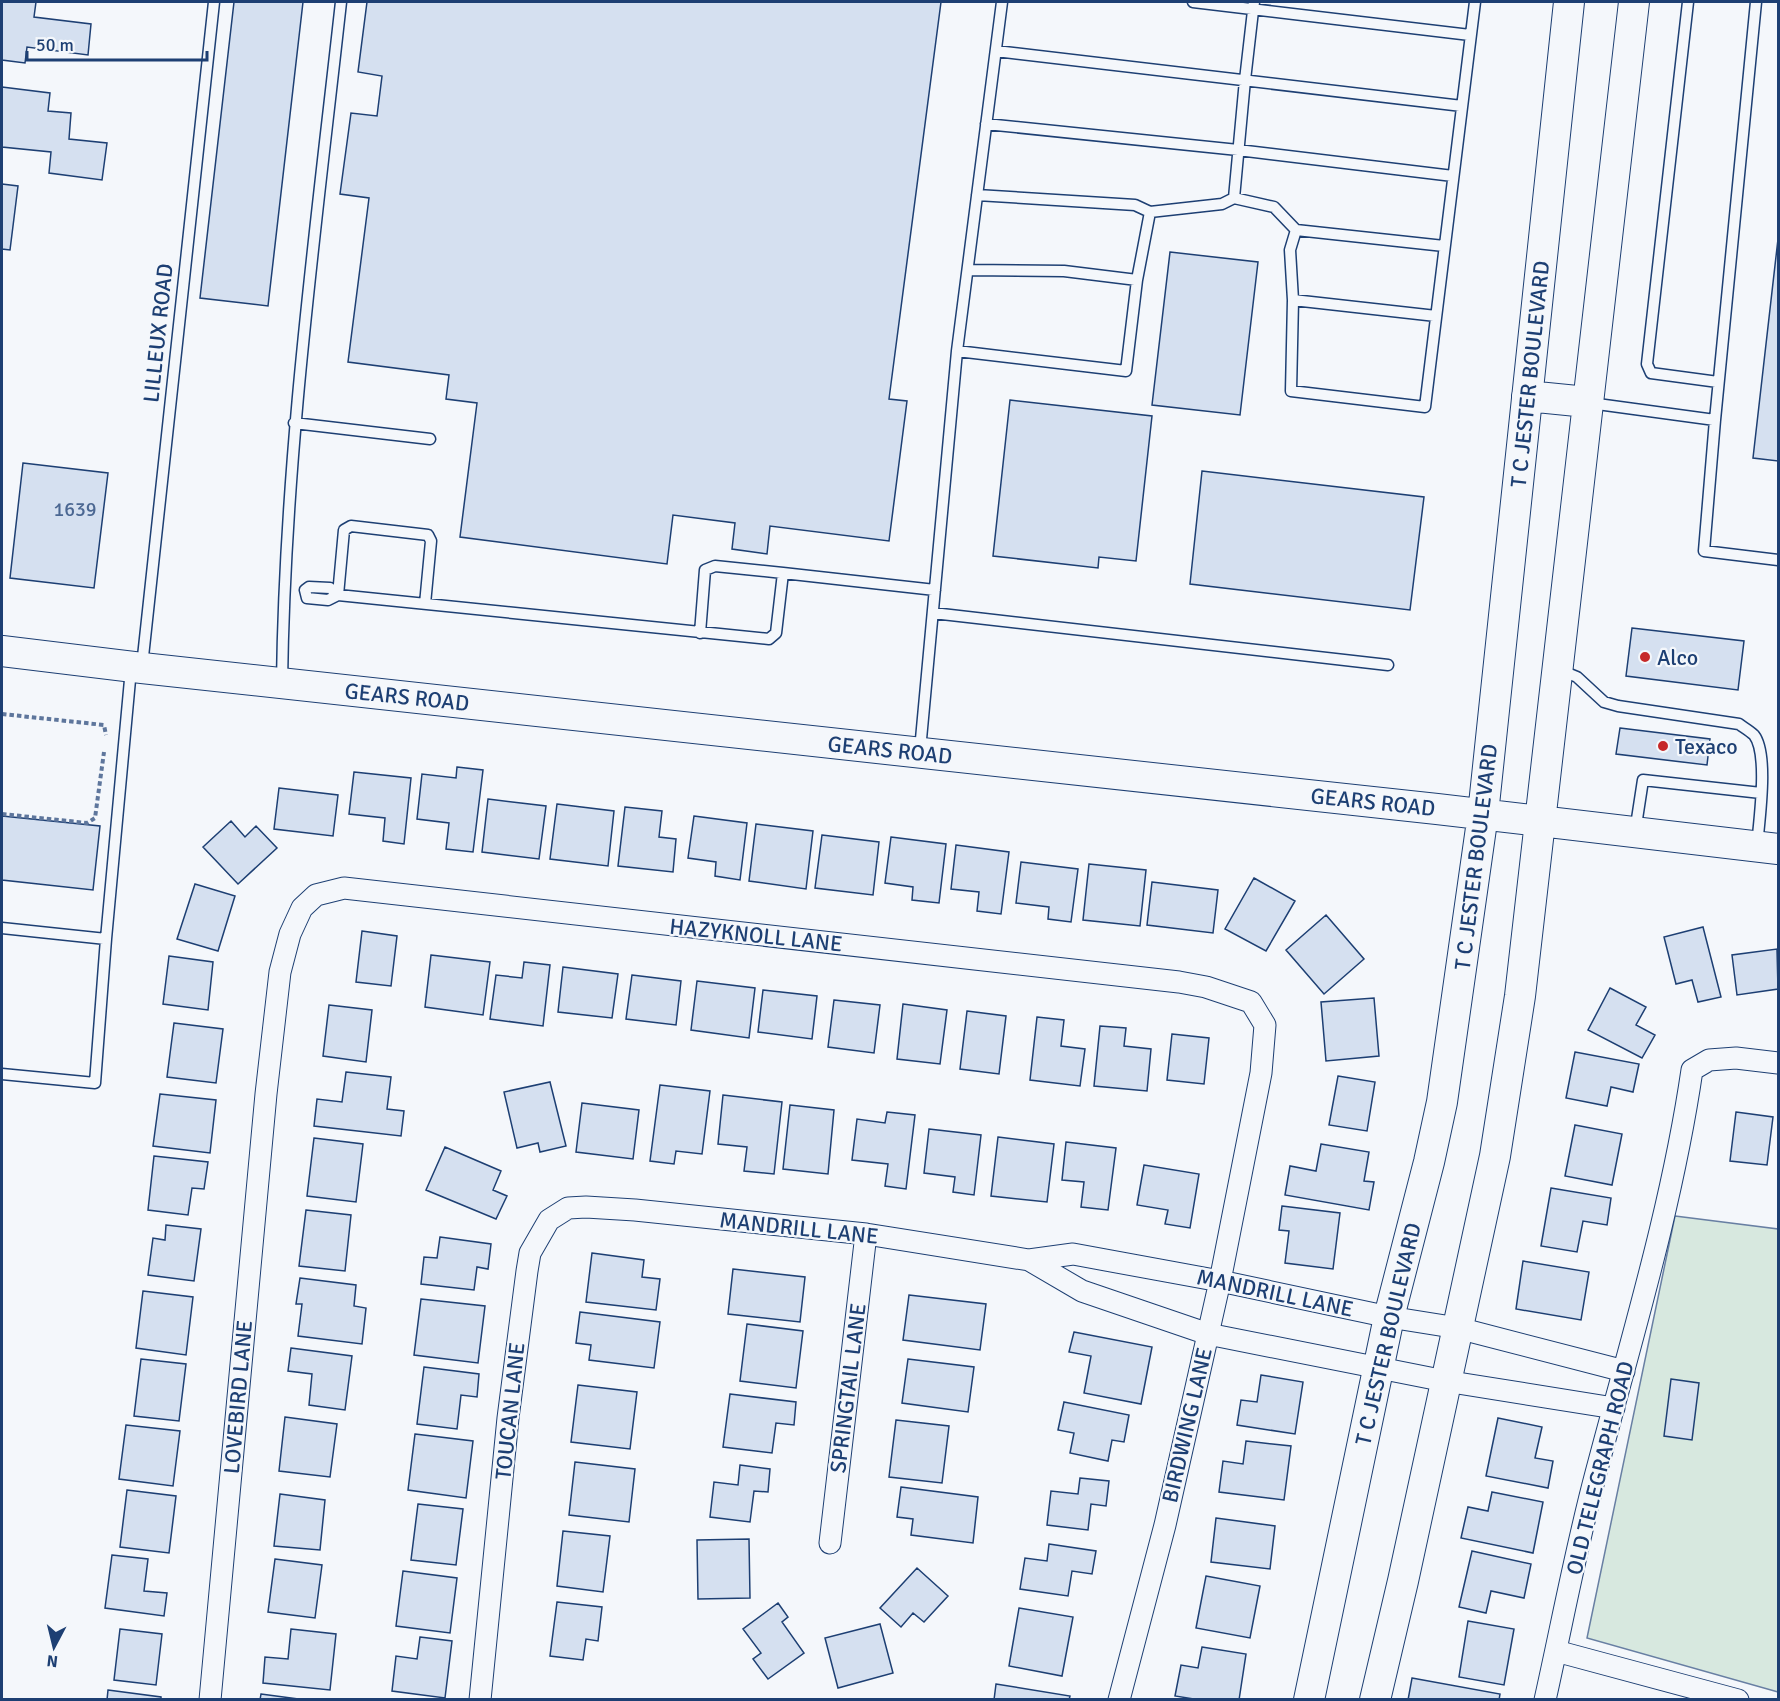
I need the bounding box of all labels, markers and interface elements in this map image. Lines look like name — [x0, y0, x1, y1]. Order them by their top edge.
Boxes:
scale bar — [27, 24, 207, 62]
text: 50 m — [36, 34, 74, 56]
street label: T C JESTER BOULEVARD — [1505, 259, 1555, 489]
street label: LILLEUX ROAD — [137, 262, 179, 404]
house number: 1639 — [53, 497, 97, 522]
place label: Alco — [1657, 644, 1698, 671]
marker: Alco — [1638, 650, 1652, 664]
street label: GEARS ROAD — [343, 677, 471, 717]
street label: GEARS ROAD — [826, 730, 954, 770]
place label: Texaco — [1675, 733, 1738, 760]
marker: Texaco — [1656, 739, 1670, 753]
street label: T C JESTER BOULEVARD — [1449, 742, 1503, 972]
street label: GEARS ROAD — [1309, 782, 1437, 822]
street label: HAZYKNOLL LANE — [668, 912, 844, 958]
street label: MANDRILL LANE — [718, 1206, 880, 1250]
street label: T C JESTER BOULEVARD — [1349, 1220, 1427, 1448]
street label: MANDRILL LANE — [1194, 1263, 1356, 1323]
street label: SPRINGTAIL LANE — [824, 1301, 872, 1475]
street label: LOVEBIRD LANE — [218, 1319, 258, 1475]
street label: TOUCAN LANE — [489, 1341, 531, 1481]
street label: BIRDWING LANE — [1156, 1345, 1218, 1505]
street label: OLD TELEGRAPH ROAD — [1560, 1358, 1640, 1578]
north arrow — [24, 1617, 84, 1677]
text: N — [46, 1650, 59, 1671]

